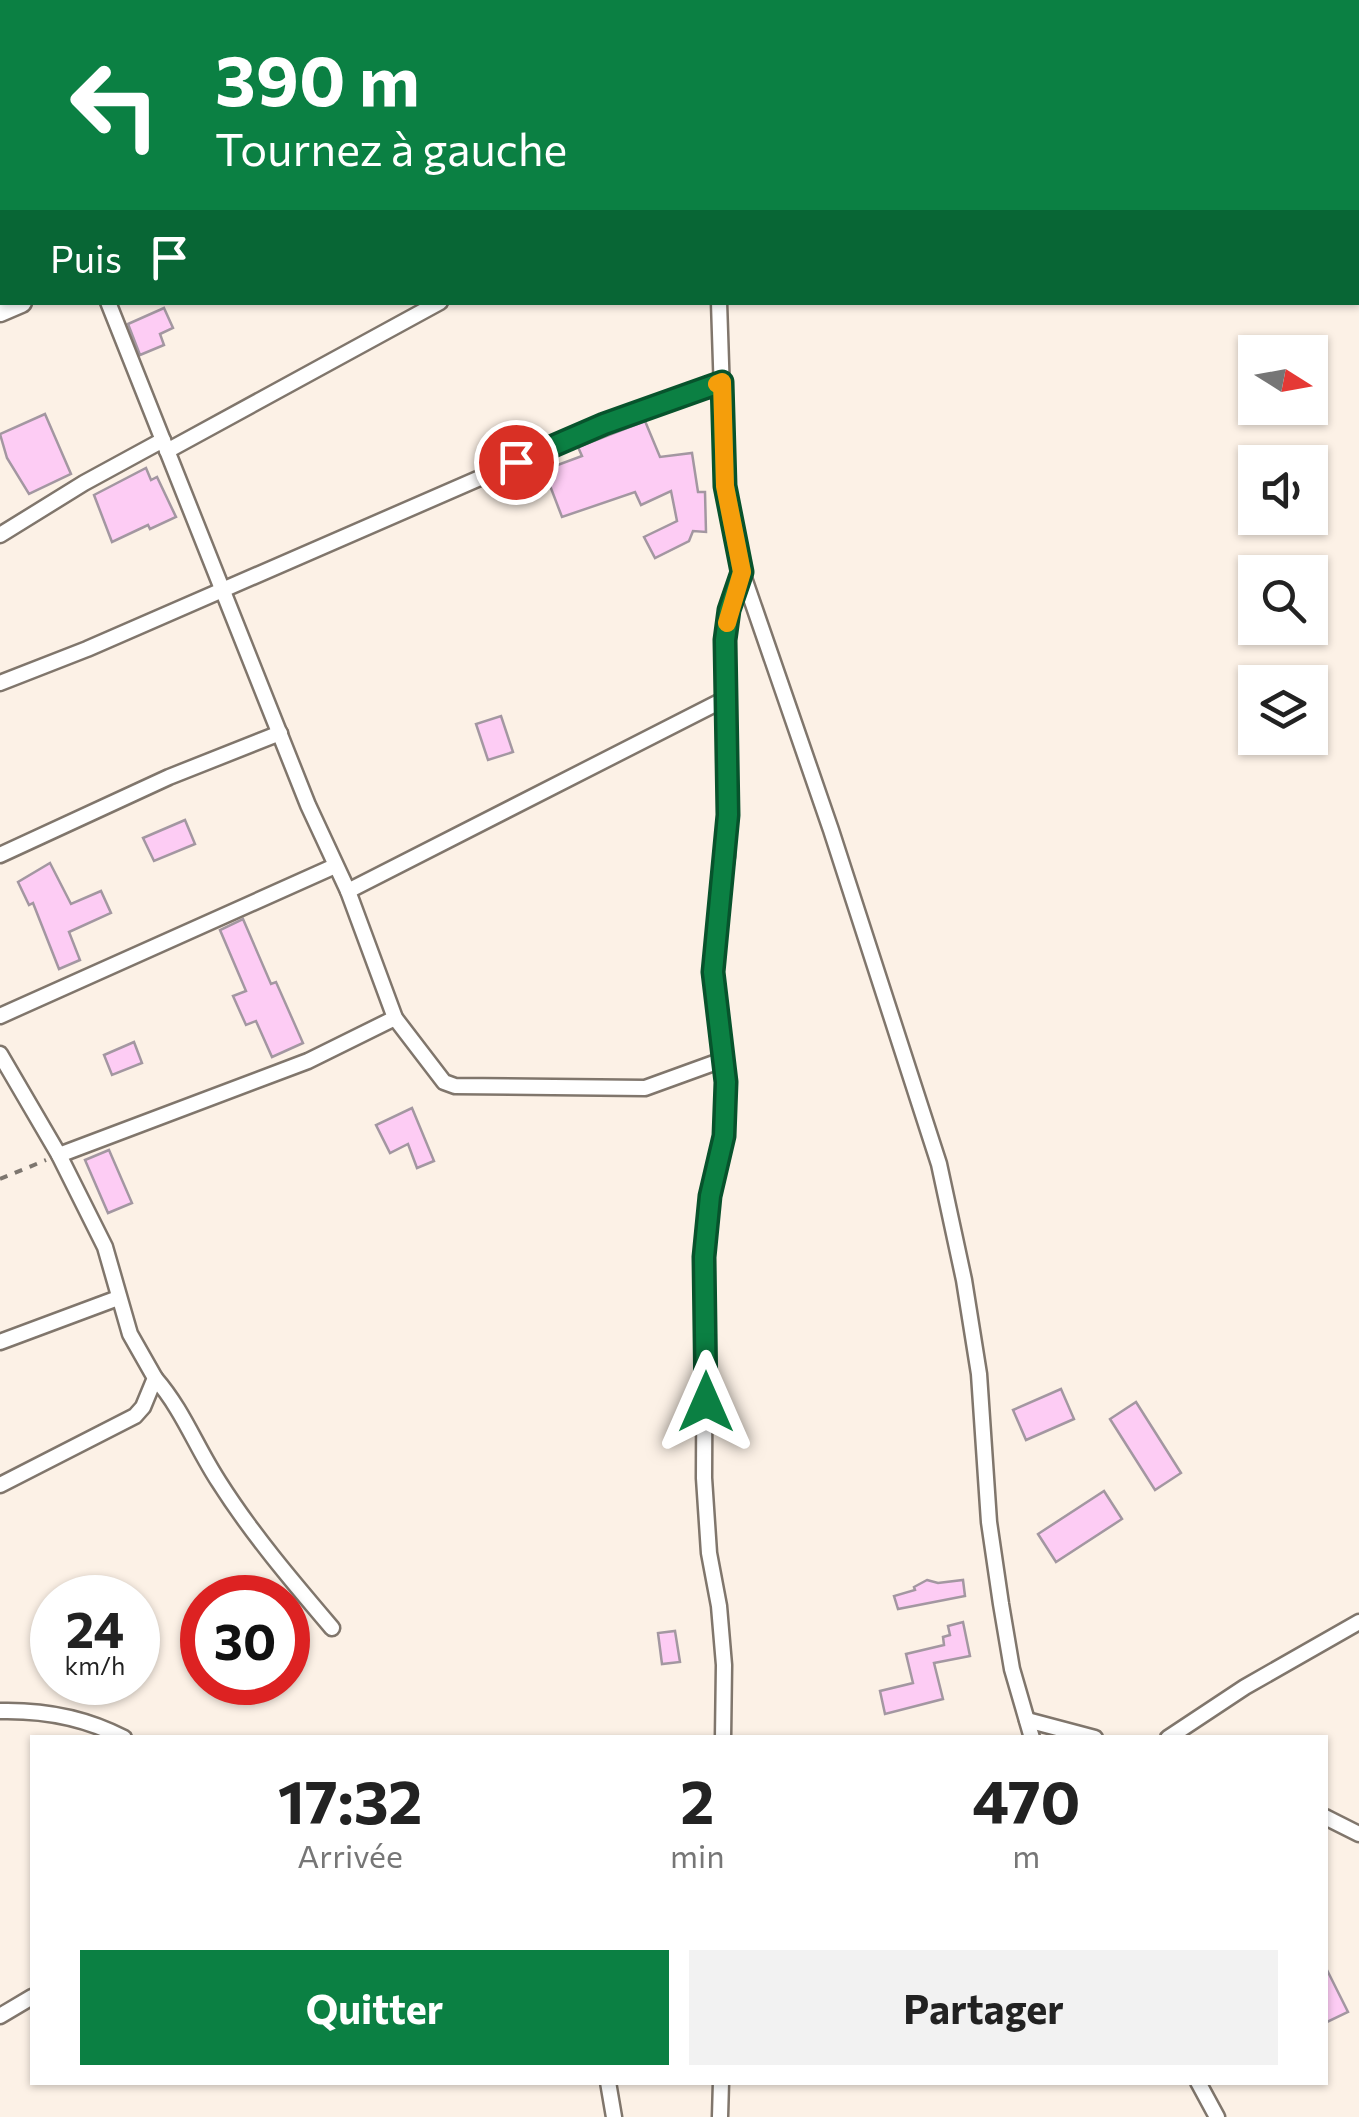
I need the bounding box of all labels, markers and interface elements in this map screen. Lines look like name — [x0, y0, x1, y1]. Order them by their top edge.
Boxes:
text: 390 m — [215, 35, 420, 120]
icon: left — [50, 40, 180, 170]
text: Tournez à gauche — [215, 120, 567, 175]
icon: arrive — [142, 230, 197, 285]
text: Puis — [50, 234, 122, 281]
north arrow — [1238, 335, 1328, 425]
map controls — [1238, 335, 1328, 755]
pin — [474, 420, 559, 505]
icon: arrive — [489, 435, 544, 490]
button: sound — [1238, 445, 1328, 535]
button: search — [1238, 555, 1328, 645]
button: layers — [1238, 665, 1328, 755]
position arrow — [654, 1350, 758, 1454]
speed limit sign: 30 — [180, 1575, 310, 1705]
text: 24 — [66, 1597, 124, 1658]
text: km/h — [65, 1650, 125, 1680]
text: 17:32 — [278, 1763, 422, 1836]
text: 2 — [680, 1763, 714, 1836]
text: 470 — [972, 1763, 1080, 1836]
text: Arrivée — [297, 1835, 403, 1875]
text: min — [670, 1835, 725, 1875]
text: m — [1012, 1835, 1040, 1875]
button: Quitter — [80, 1950, 669, 2065]
button: Partager — [689, 1950, 1278, 2065]

